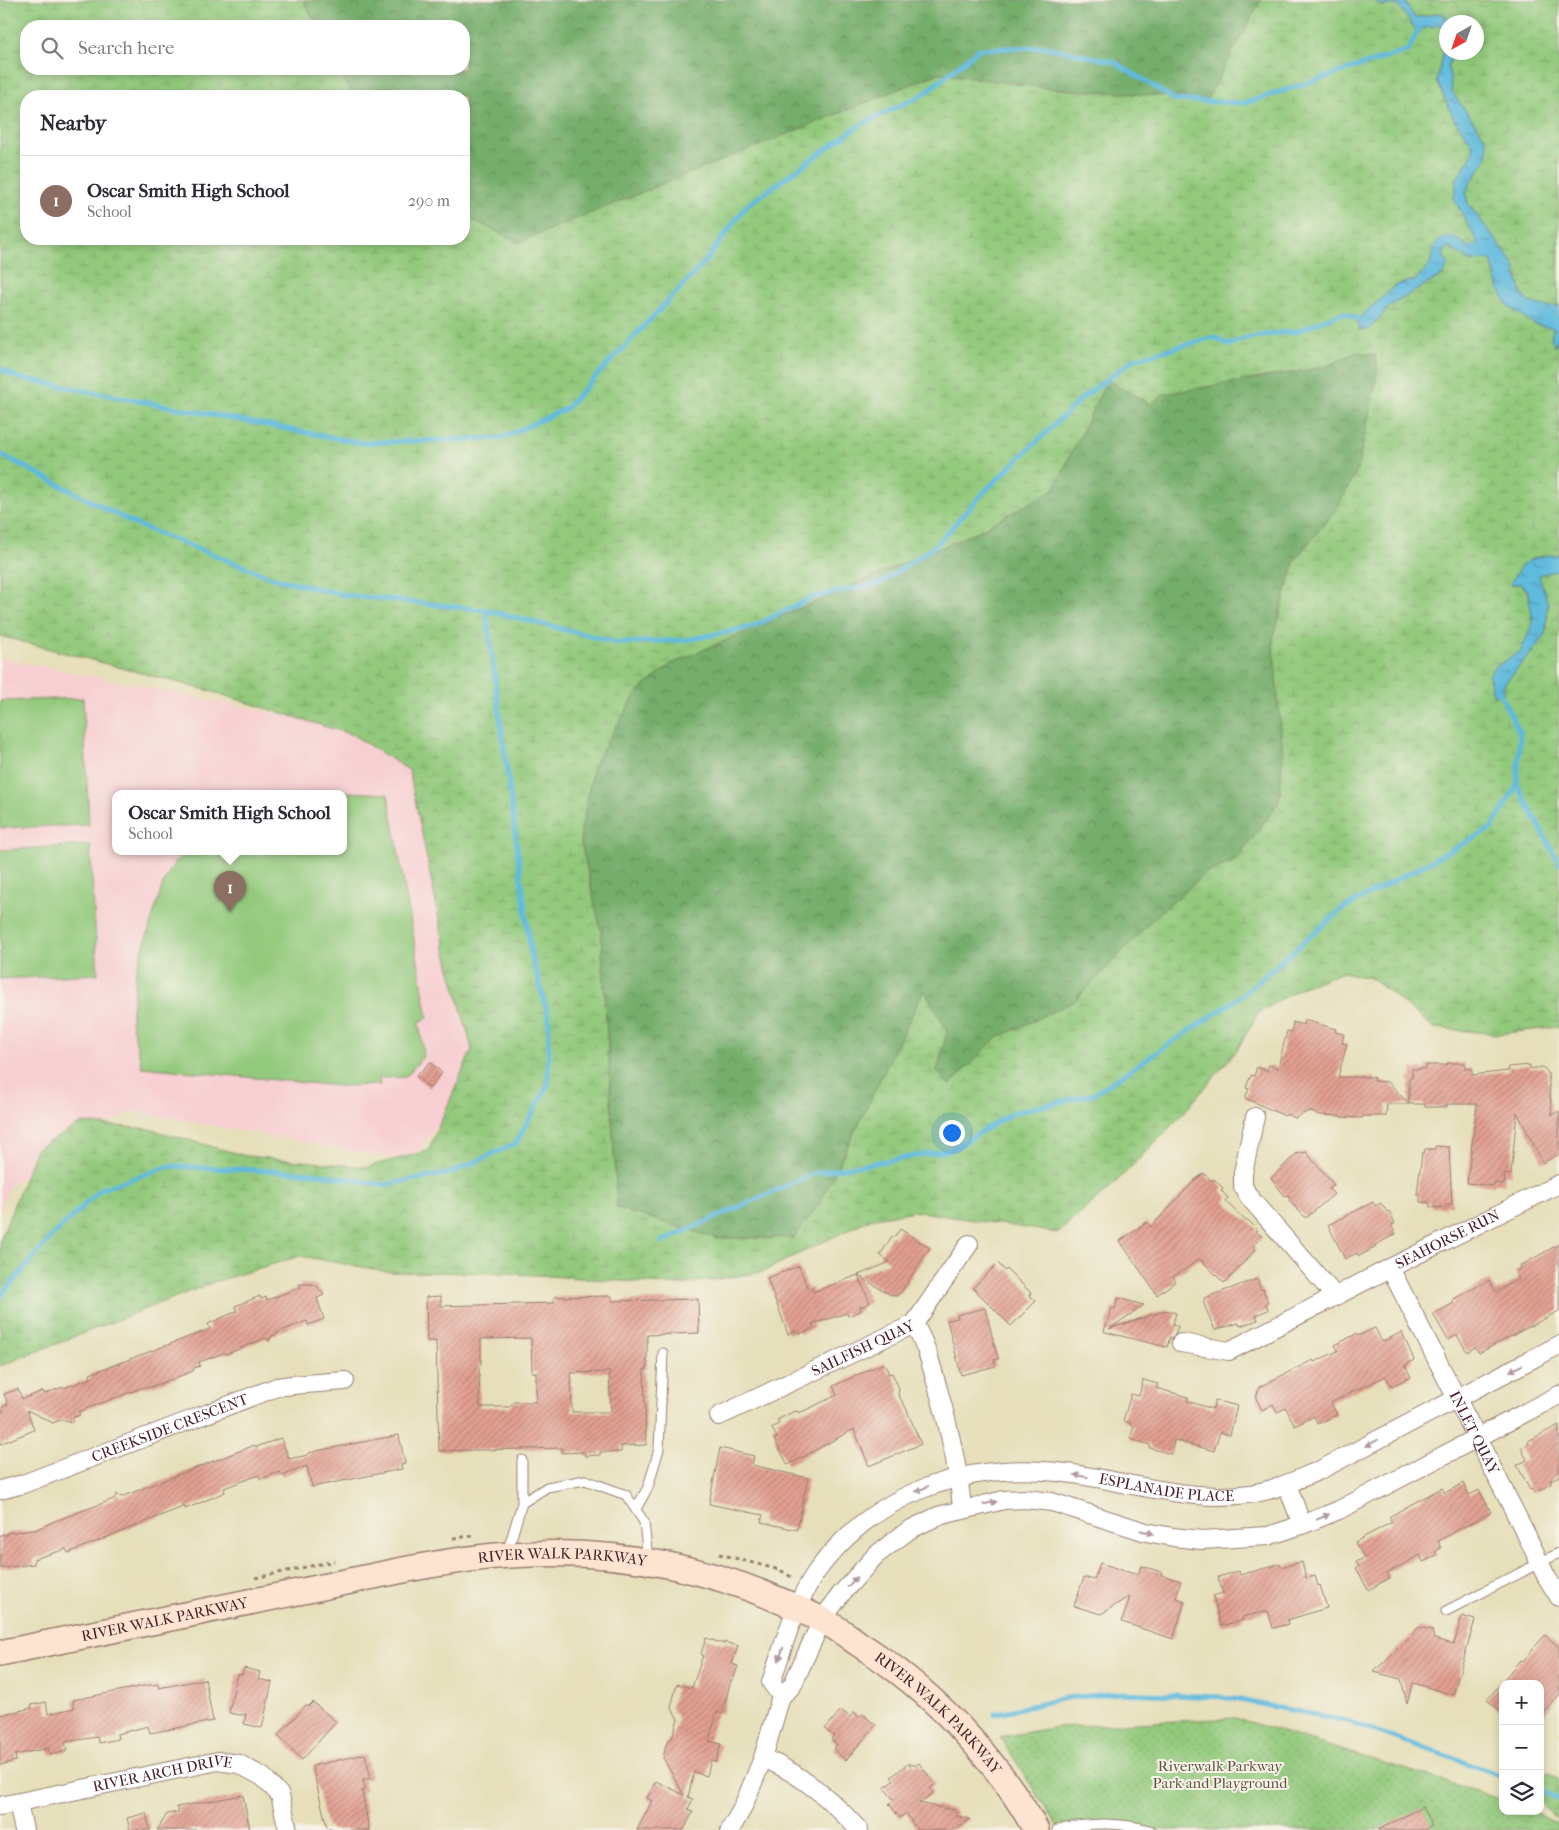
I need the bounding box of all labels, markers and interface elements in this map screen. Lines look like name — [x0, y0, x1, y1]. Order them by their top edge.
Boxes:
north arrow — [1439, 15, 1484, 60]
search box — [20, 20, 470, 75]
icon: search — [38, 34, 66, 62]
text: Search here — [78, 37, 174, 59]
text: Nearby — [40, 111, 106, 135]
text: Oscar Smith High School — [87, 180, 290, 202]
text: 1 — [53, 191, 59, 210]
text: 290 m — [408, 191, 450, 210]
text: School — [87, 202, 132, 221]
popup — [112, 790, 347, 855]
text: Oscar Smith High School — [128, 802, 331, 824]
text: School — [128, 824, 173, 843]
pin: 1 — [214, 871, 246, 912]
your location — [939, 1120, 965, 1146]
street label: SEAHORSE RUN — [1392, 1206, 1503, 1273]
street label: SAILFISH QUAY — [808, 1316, 918, 1380]
one-way arrow — [1508, 1364, 1523, 1372]
street label: INLET QUAY — [1445, 1388, 1503, 1478]
street label: CREEKSIDE CRESCENT — [89, 1390, 251, 1466]
one-way arrow — [1364, 1439, 1379, 1447]
street label: ESPLANADE PLACE — [1097, 1470, 1235, 1505]
one-way arrow — [1073, 1472, 1089, 1480]
one-way arrow — [915, 1485, 929, 1493]
one-way arrow — [982, 1499, 998, 1507]
one-way arrow — [1316, 1512, 1330, 1520]
one-way arrow — [1140, 1528, 1155, 1536]
street label: RIVER WALK PARKWAY — [477, 1544, 649, 1570]
one-way arrow — [846, 1576, 858, 1588]
street label: RIVER WALK PARKWAY — [80, 1593, 250, 1645]
one-way arrow — [777, 1646, 784, 1661]
street label: RIVER WALK PARKWAY — [871, 1648, 1006, 1778]
map controls — [1499, 1680, 1544, 1815]
button: + — [1499, 1680, 1544, 1725]
button: − — [1499, 1725, 1544, 1770]
street label: RIVER ARCH DRIVE — [91, 1751, 234, 1796]
park label: Riverwalk Parkway Park and Playground — [1153, 1757, 1288, 1792]
button: layers — [1499, 1770, 1544, 1815]

